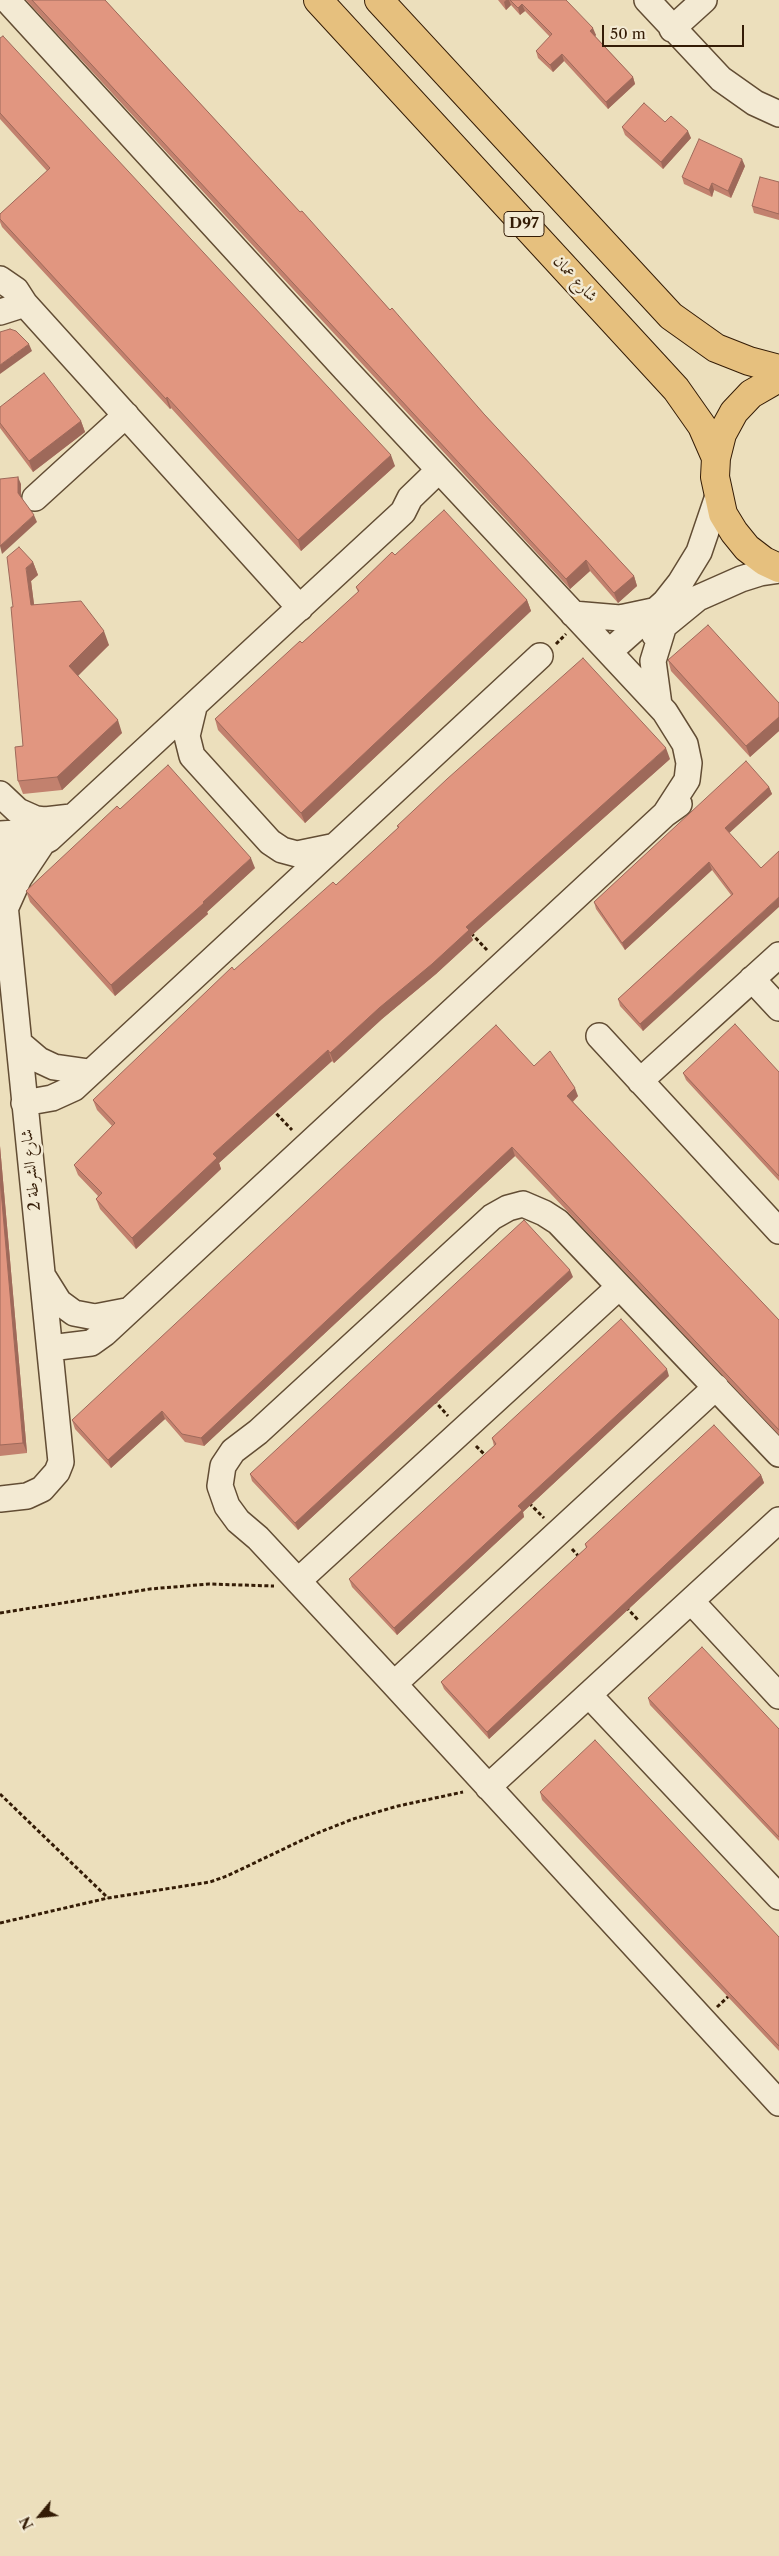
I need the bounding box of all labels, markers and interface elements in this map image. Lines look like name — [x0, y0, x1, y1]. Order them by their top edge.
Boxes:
scale bar — [604, 15, 746, 47]
text: 50 m — [610, 24, 646, 43]
road number: D97 — [504, 212, 544, 236]
street label: شارع عمان — [549, 252, 601, 306]
street label: شارع الشرطة 2 — [17, 1128, 45, 1212]
north arrow — [15, 2491, 65, 2541]
text: N — [16, 2513, 38, 2533]

